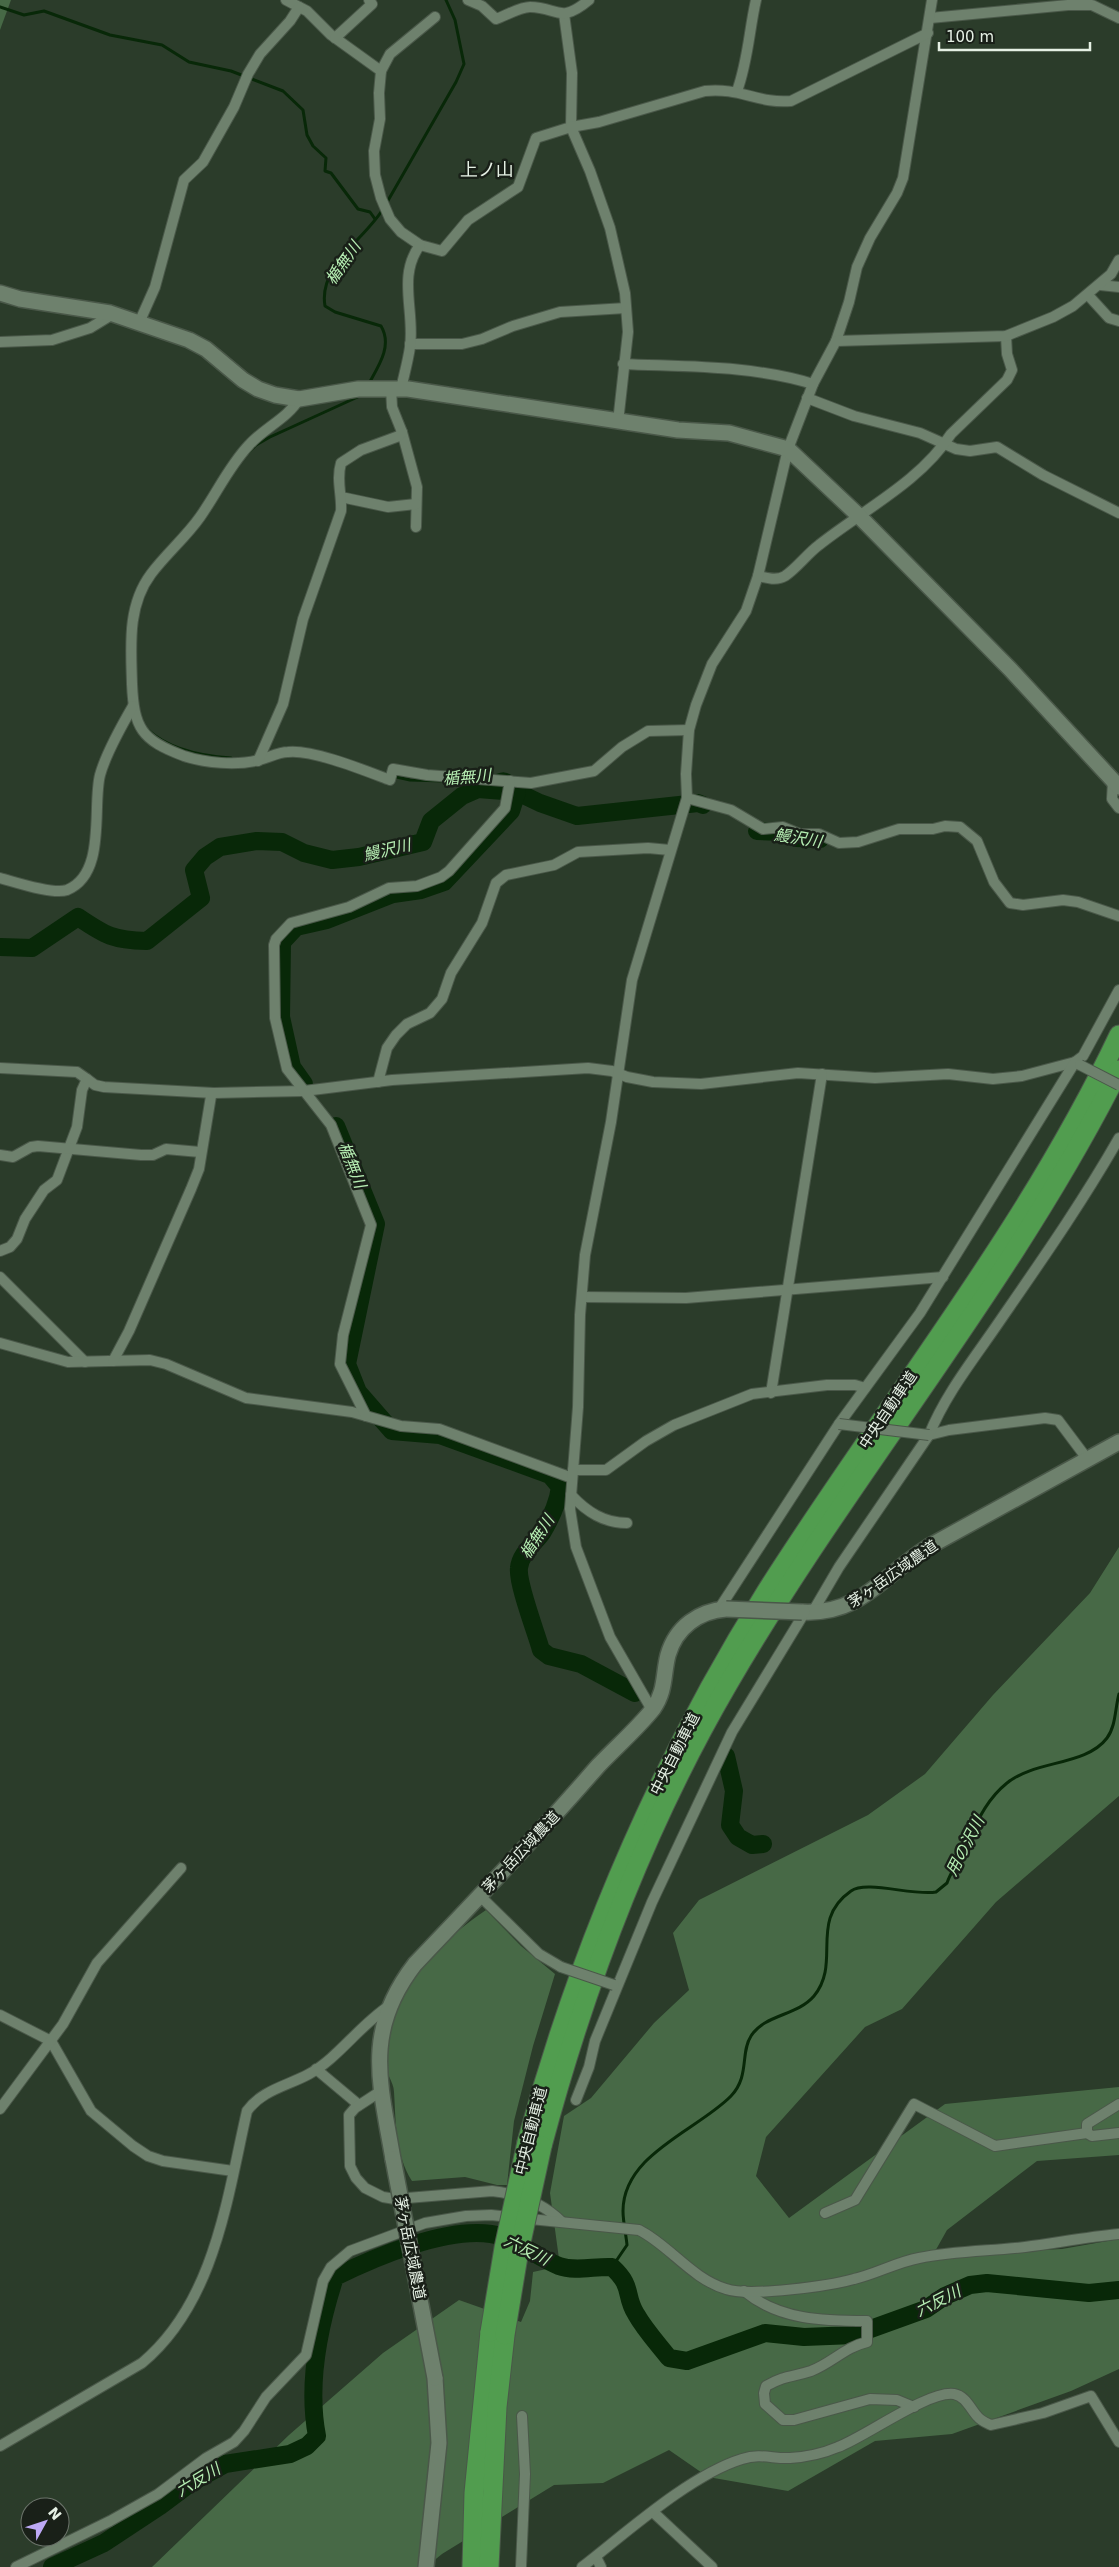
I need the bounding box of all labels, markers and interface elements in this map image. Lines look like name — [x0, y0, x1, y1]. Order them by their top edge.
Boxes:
scale bar — [939, 20, 1090, 52]
text: 100 m — [946, 28, 994, 46]
district label: 上ノ山 — [460, 159, 514, 180]
water label: 楯無川 — [321, 236, 366, 288]
water label: 楯無川 — [442, 765, 494, 789]
water label: 鰻沢川 — [773, 825, 825, 851]
water label: 鰻沢川 — [361, 835, 414, 865]
water label: 楯無川 — [334, 1139, 371, 1193]
street label: 中央自動車道 — [855, 1368, 921, 1452]
water label: 楯無川 — [516, 1510, 559, 1562]
street label: 茅ヶ岳広域農道 — [845, 1537, 941, 1611]
street label: 中央自動車道 — [647, 1710, 703, 1798]
street label: 茅ヶ岳広域農道 — [479, 1807, 563, 1897]
water label: 用の沢川 — [942, 1811, 989, 1879]
street label: 中央自動車道 — [511, 2085, 551, 2177]
street label: 茅ヶ岳広域農道 — [391, 2195, 429, 2301]
water label: 六反川 — [501, 2231, 555, 2270]
water label: 六反川 — [912, 2281, 965, 2320]
water label: 六反川 — [173, 2458, 225, 2501]
north arrow — [20, 2497, 70, 2547]
text: N — [45, 2504, 65, 2523]

